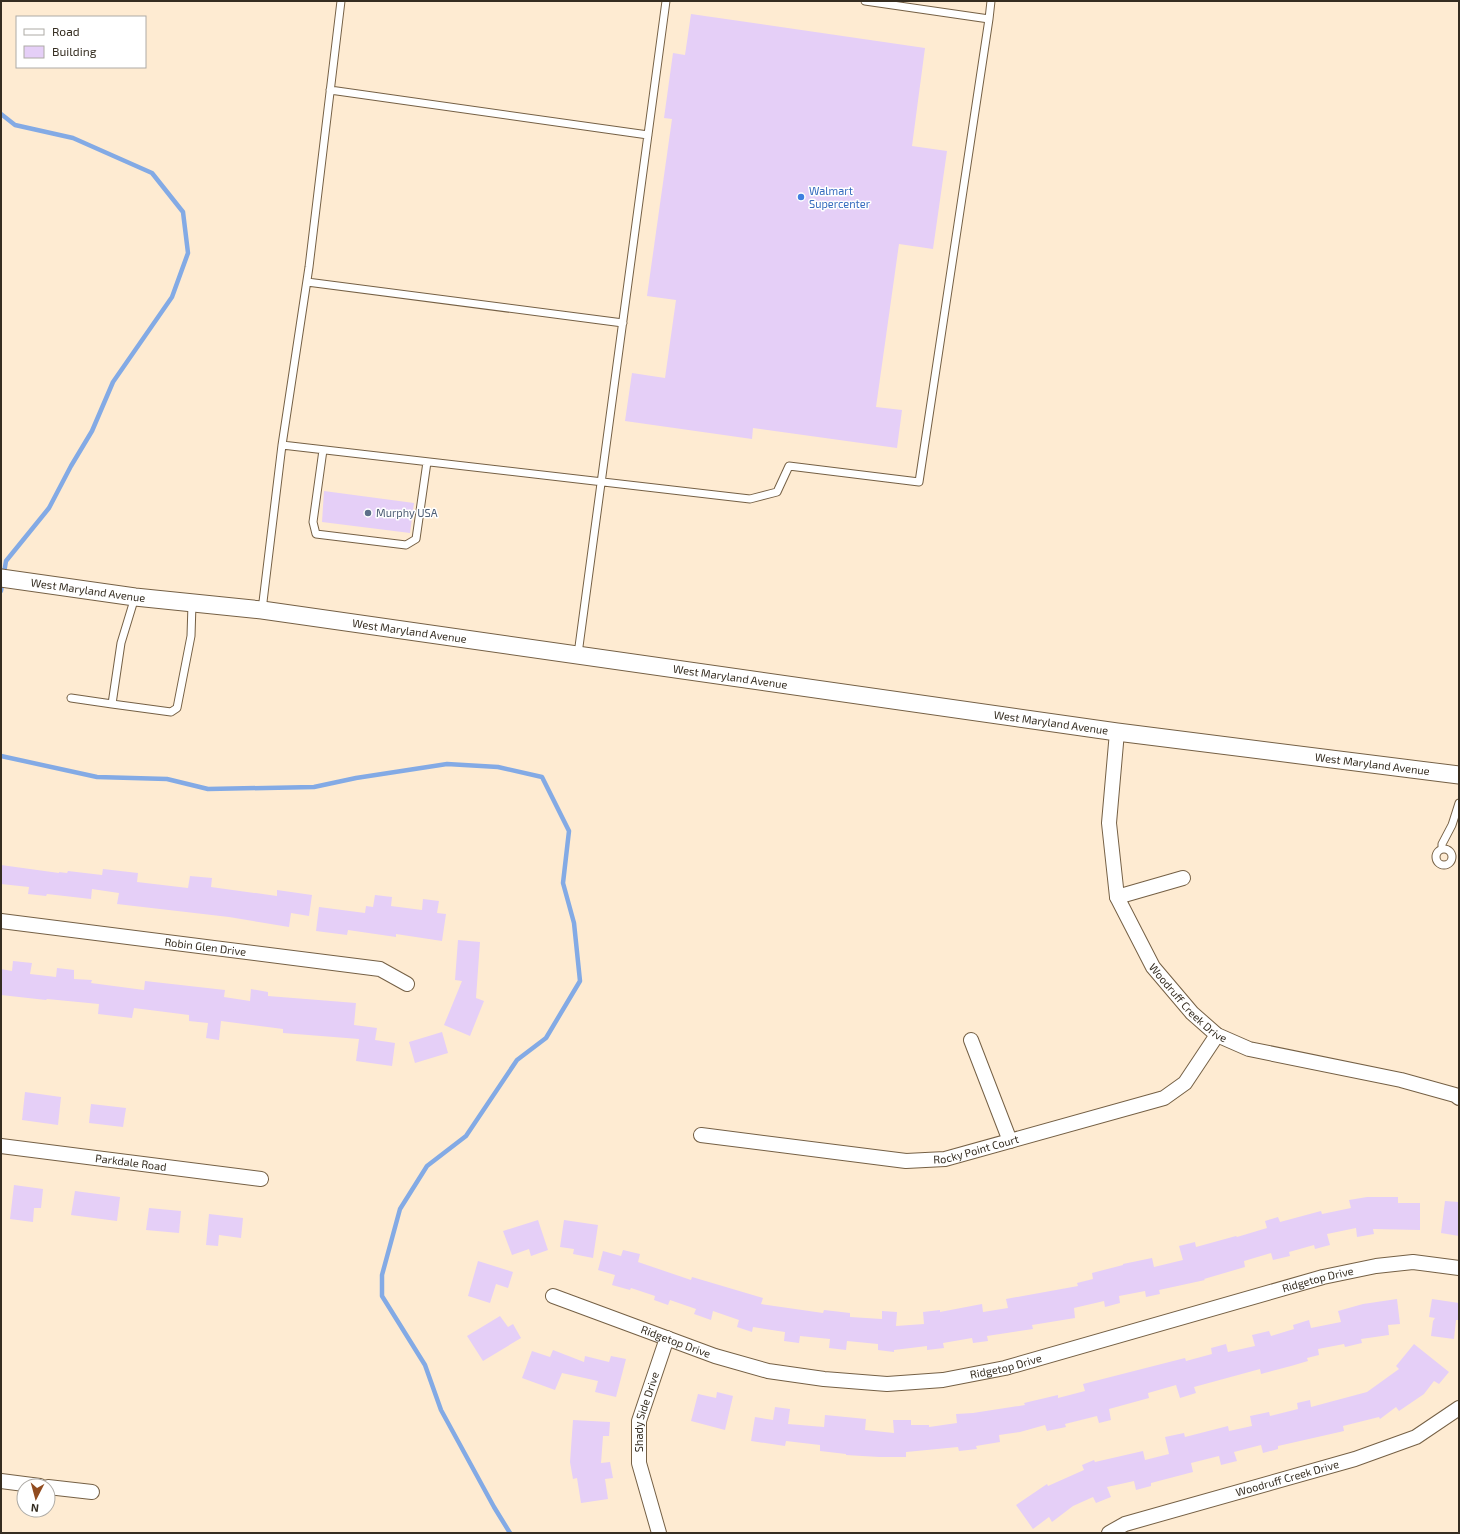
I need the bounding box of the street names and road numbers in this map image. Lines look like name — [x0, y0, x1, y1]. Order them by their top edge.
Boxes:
street label: West Maryland Avenue — [30, 575, 146, 604]
street label: West Maryland Avenue — [351, 616, 468, 645]
street label: West Maryland Avenue — [672, 662, 789, 691]
street label: West Maryland Avenue — [993, 707, 1109, 737]
street label: West Maryland Avenue — [1314, 750, 1431, 777]
street label: Robin Glen Drive — [164, 935, 247, 958]
street label: Woodruff Creek Drive — [1147, 960, 1229, 1045]
street label: Rocky Point Court — [933, 1132, 1020, 1166]
street label: Parkdale Road — [95, 1151, 167, 1173]
street label: Ridgetop Drive — [1280, 1264, 1355, 1294]
street label: Ridgetop Drive — [639, 1322, 713, 1360]
street label: Ridgetop Drive — [969, 1351, 1043, 1381]
street label: Shady Side Drive — [632, 1370, 661, 1452]
street label: Woodruff Creek Drive — [1234, 1457, 1340, 1498]

